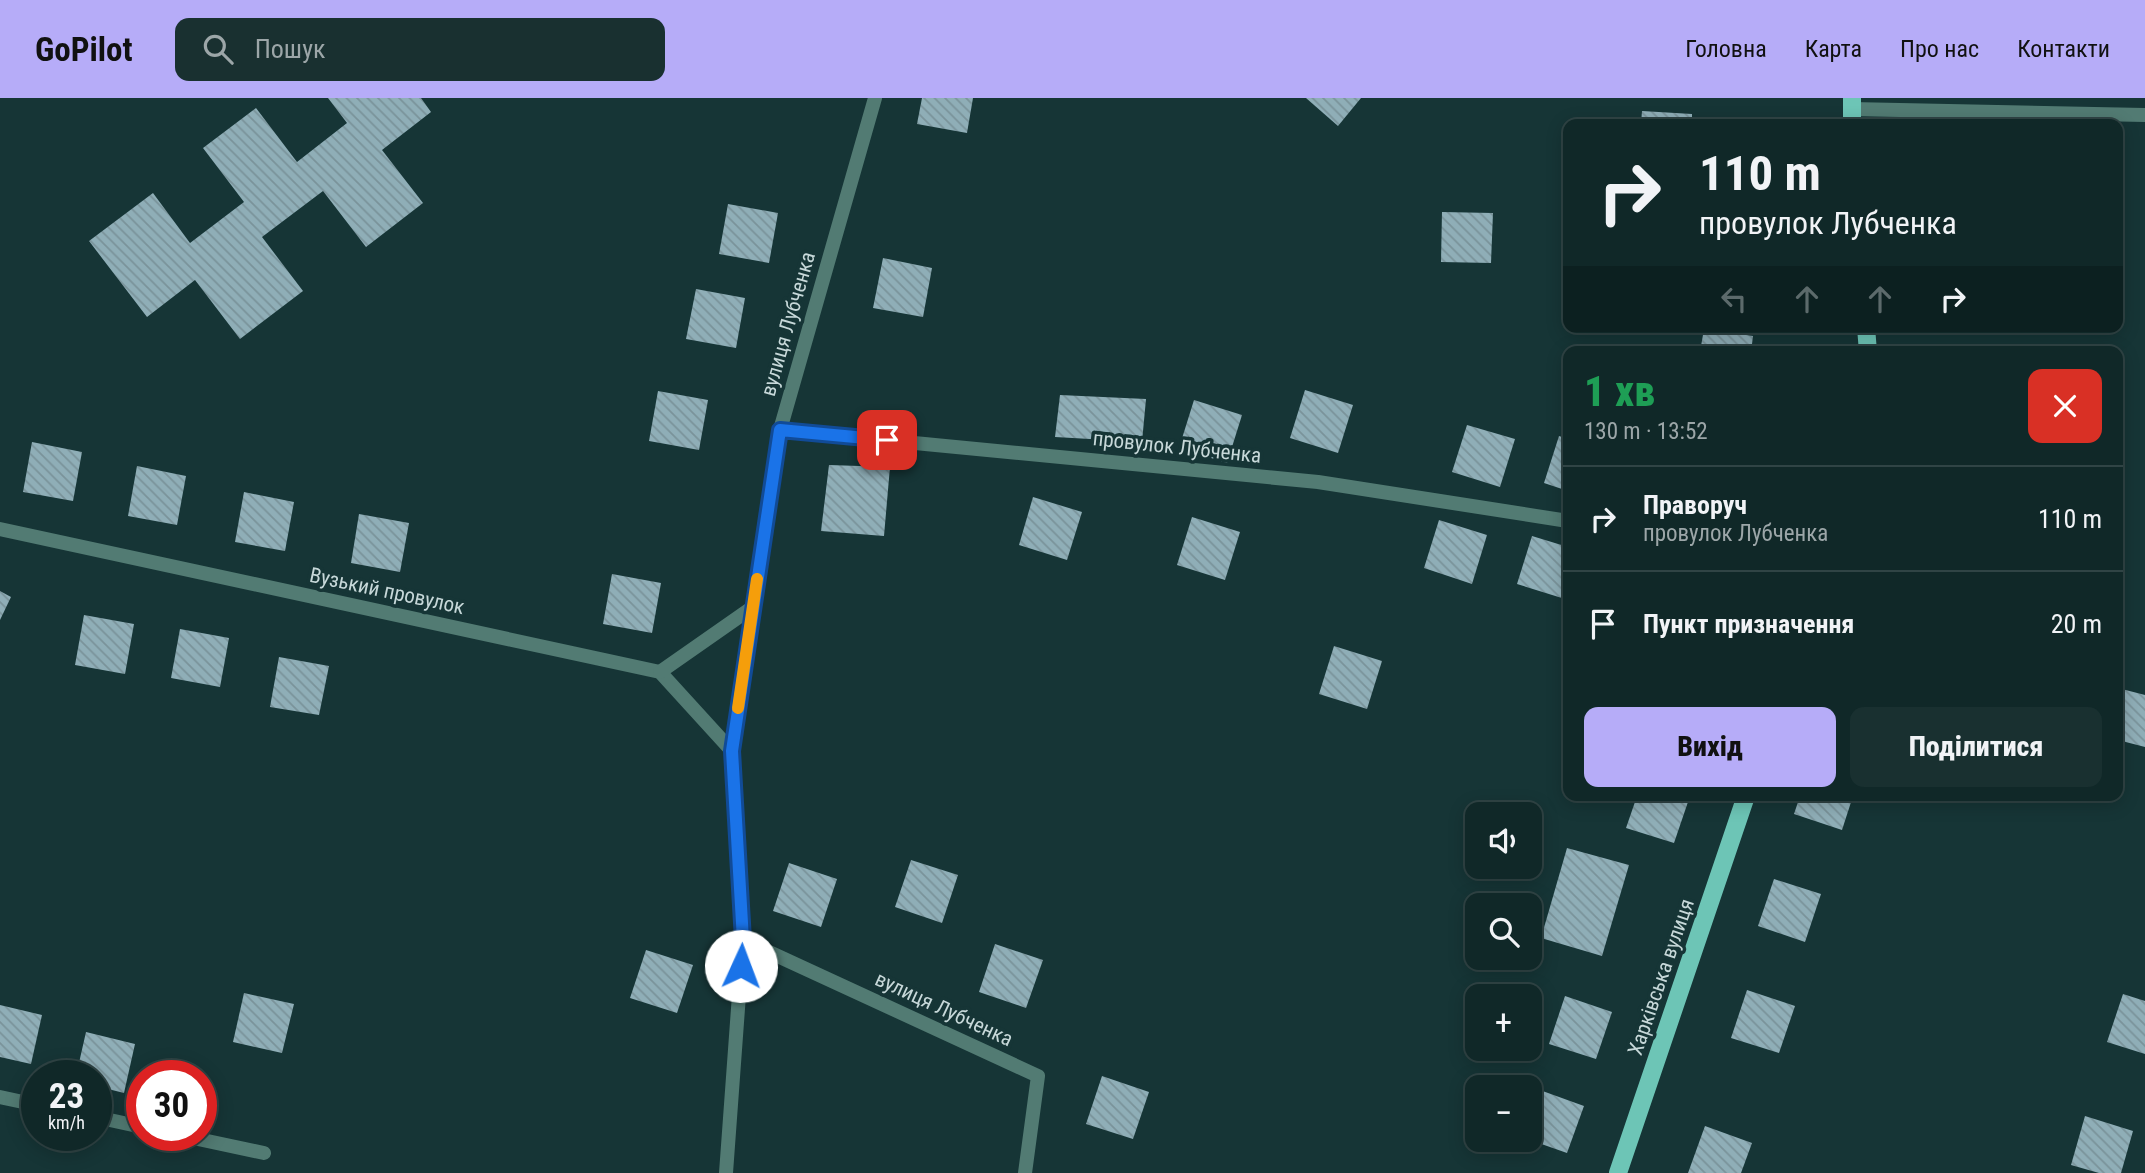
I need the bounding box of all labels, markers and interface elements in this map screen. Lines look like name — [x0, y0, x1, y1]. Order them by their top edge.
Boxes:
search box — [175, 18, 665, 81]
text: GoPilot — [35, 30, 133, 69]
icon: search — [199, 30, 237, 68]
text: Пошук — [255, 34, 326, 64]
text: Головна — [1685, 35, 1767, 63]
text: Карта — [1805, 35, 1862, 63]
text: Про нас — [1900, 35, 1979, 63]
text: Контакти — [2017, 35, 2110, 63]
text: 110 m — [1699, 145, 1821, 202]
icon: right — [1584, 147, 1675, 238]
text: провулок Лубченка — [1699, 204, 1957, 242]
street label: вулиця Лубченка — [756, 249, 820, 399]
icon: left — [1715, 280, 1753, 318]
icon: ahead — [1788, 280, 1826, 318]
icon: ahead — [1861, 280, 1899, 318]
icon: right — [1934, 280, 1972, 318]
text: 1 хв — [1584, 367, 1655, 416]
button: close — [2028, 369, 2102, 443]
pin — [857, 410, 917, 470]
text: 130 m · 13:52 — [1584, 418, 1708, 445]
icon: arrive — [868, 421, 906, 459]
street label: провулок Лубченка — [1092, 426, 1262, 468]
text: Праворуч — [1643, 490, 1747, 520]
icon: right — [1584, 500, 1622, 538]
text: 110 m — [2038, 504, 2102, 534]
text: провулок Лубченка — [1643, 520, 1828, 547]
street label: Вузький провулок — [307, 563, 467, 619]
icon: arrive — [1584, 605, 1622, 643]
text: Пункт призначення — [1643, 609, 1854, 639]
text: 20 m — [2051, 609, 2102, 639]
button: Вихід — [1584, 707, 1836, 787]
button: Поділитися — [1850, 707, 2102, 787]
map controls — [1465, 802, 1542, 1152]
button: sound — [1465, 802, 1542, 879]
button: search — [1465, 893, 1542, 970]
street label: Харківська вулиця — [1623, 896, 1699, 1058]
position arrow — [704, 929, 778, 1003]
street label: вулиця Лубченка — [871, 967, 1017, 1051]
button: + — [1465, 984, 1542, 1061]
speed limit sign: 30 — [126, 1060, 217, 1151]
button: − — [1465, 1075, 1542, 1152]
text: 23 — [49, 1076, 84, 1117]
text: km/h — [48, 1112, 85, 1133]

